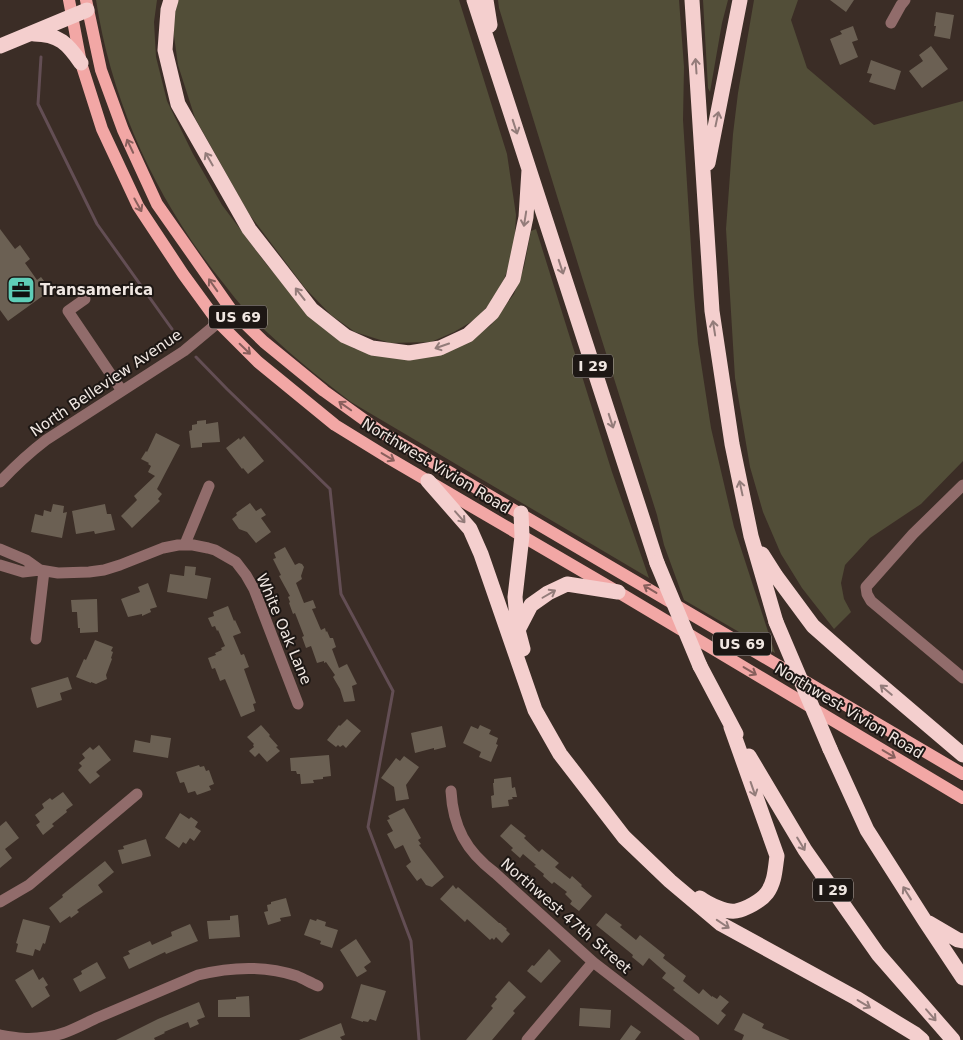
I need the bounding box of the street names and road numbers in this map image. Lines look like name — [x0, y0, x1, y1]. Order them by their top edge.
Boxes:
road number: US 69 — [209, 306, 267, 328]
street label: North Belleview Avenue — [27, 326, 185, 440]
road number: I 29 — [573, 354, 613, 378]
street label: Northwest Vivion Road — [358, 414, 514, 518]
street label: White Oak Lane — [252, 571, 316, 687]
road number: US 69 — [713, 633, 771, 656]
street label: Northwest Vivion Road — [771, 659, 927, 763]
street label: Northwest 47th Street — [497, 855, 635, 978]
road number: I 29 — [813, 878, 853, 902]

